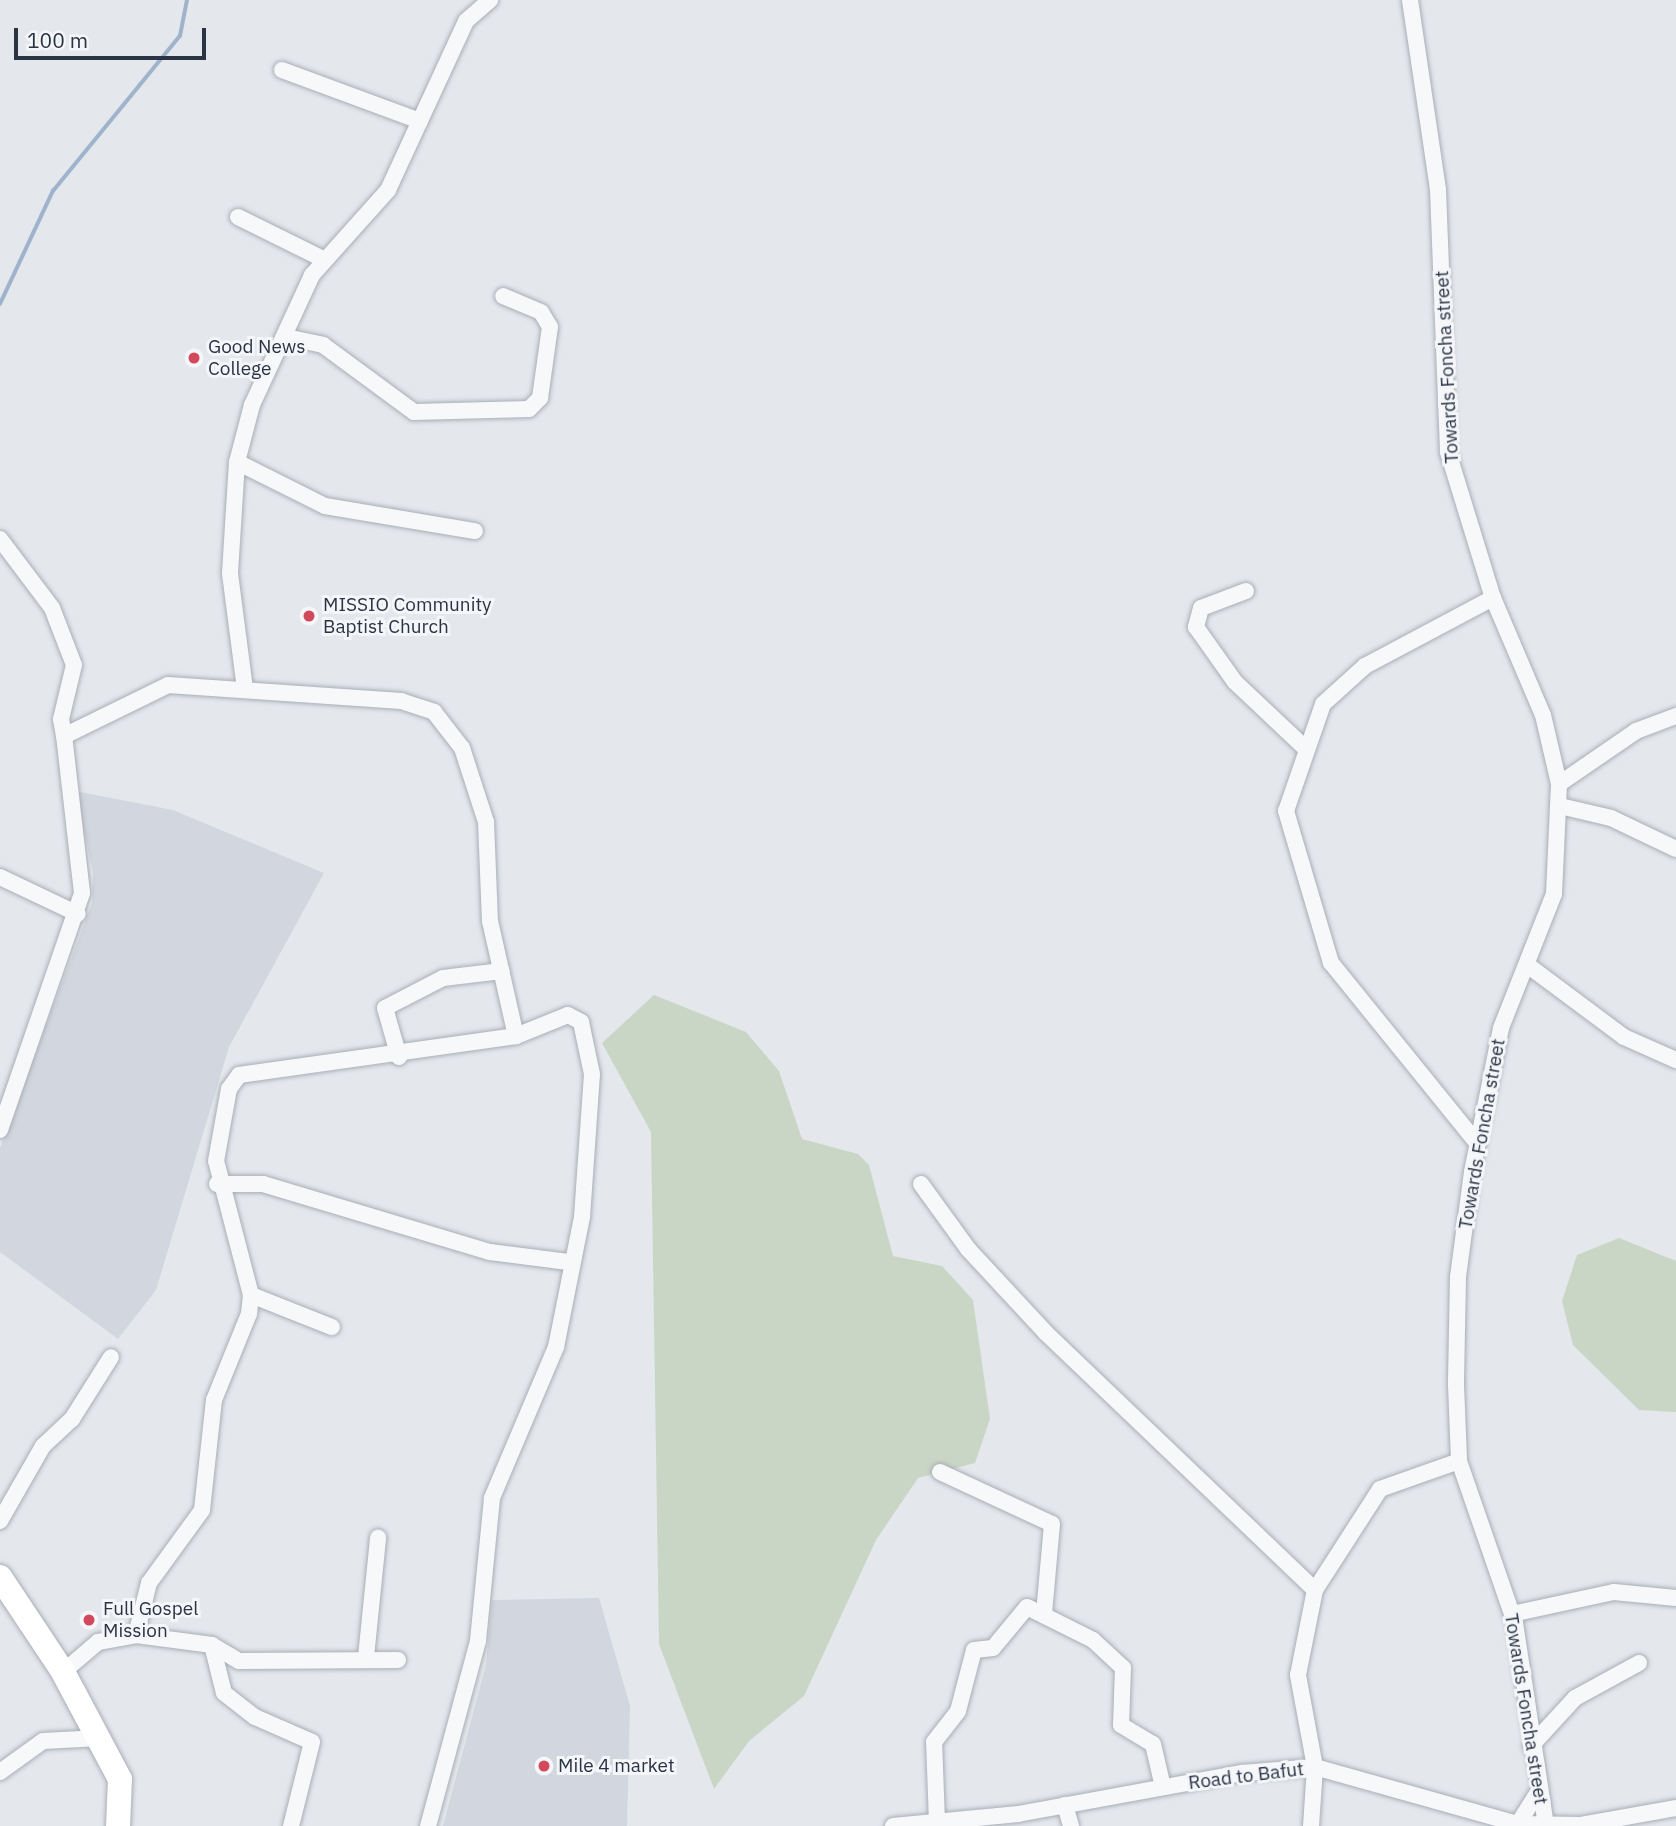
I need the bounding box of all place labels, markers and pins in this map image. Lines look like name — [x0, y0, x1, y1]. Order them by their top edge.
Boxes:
place label: Good News College — [208, 336, 306, 380]
marker: Good News College — [186, 350, 202, 366]
place label: MISSIO Community Baptist Church — [323, 594, 492, 638]
marker: MISSIO Community Baptist Church — [301, 608, 317, 624]
place label: Full Gospel Mission — [103, 1598, 198, 1642]
marker: Full Gospel Mission — [81, 1612, 97, 1628]
place label: Mile 4 market — [558, 1755, 675, 1777]
marker: Mile 4 market — [536, 1758, 552, 1774]

